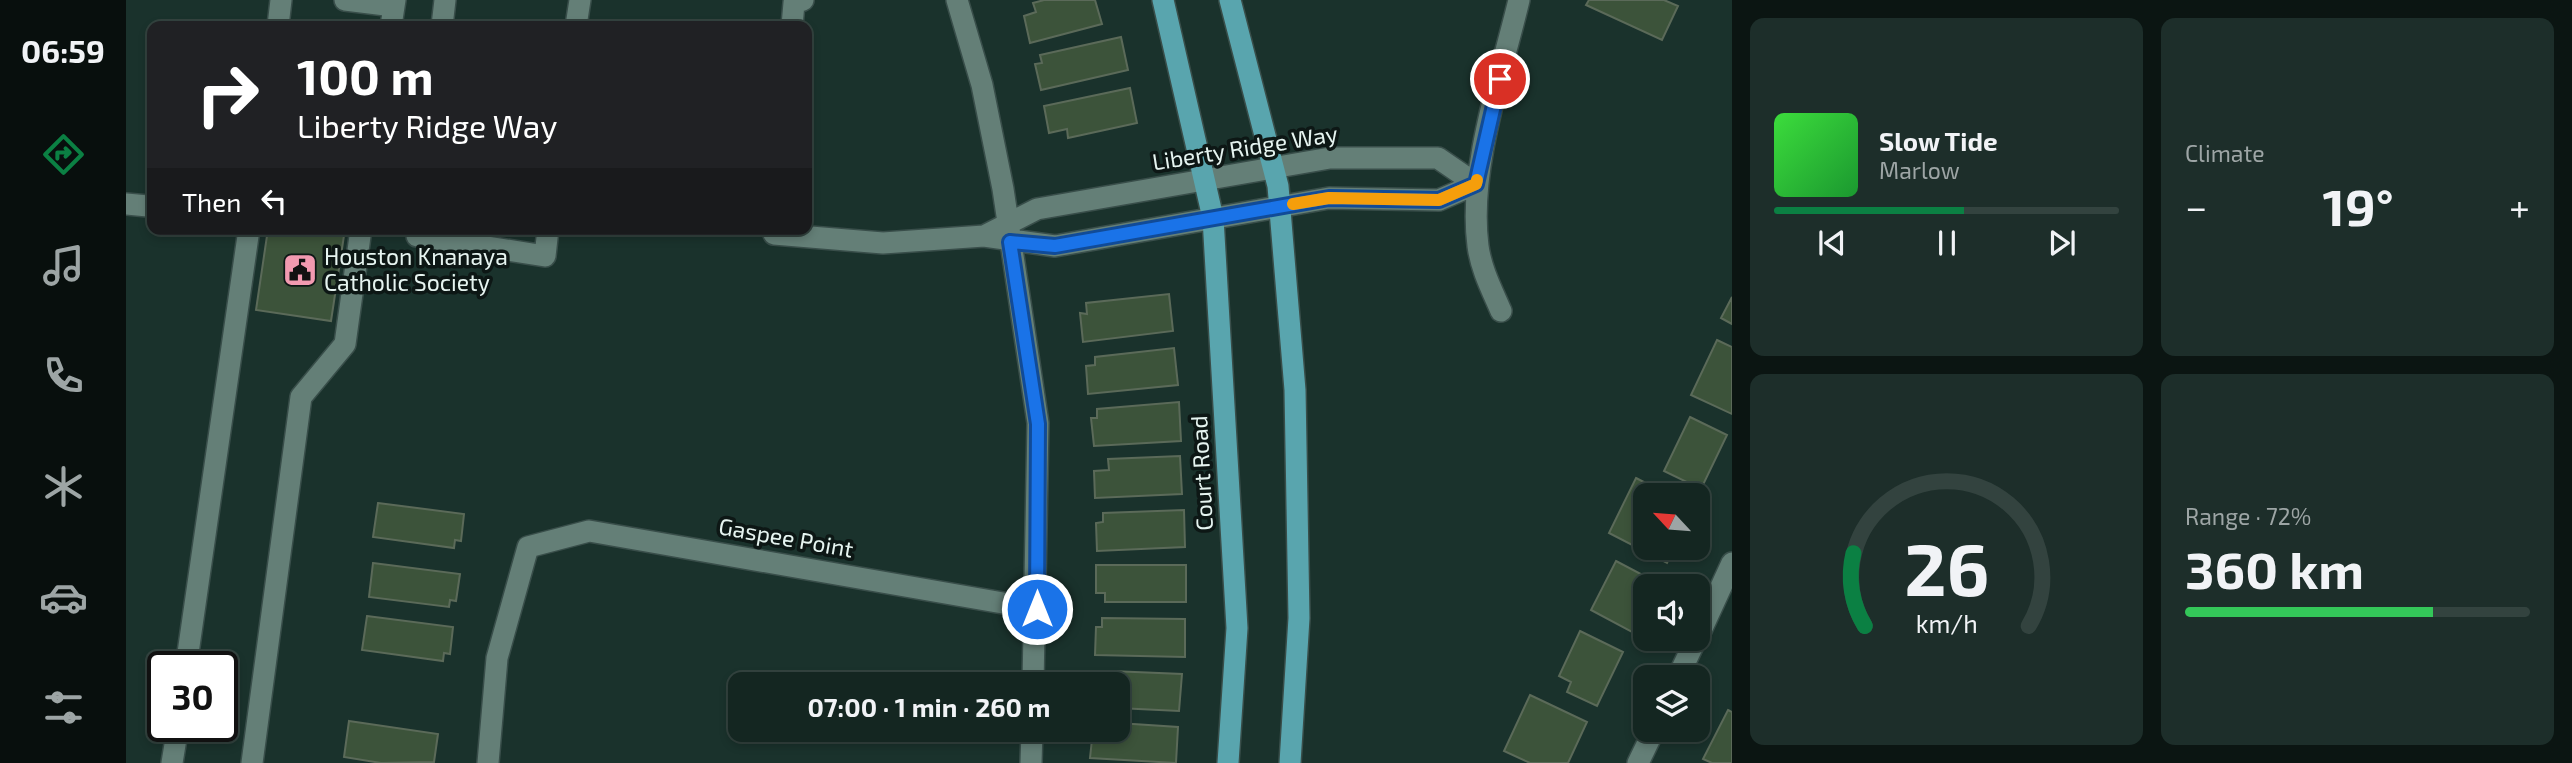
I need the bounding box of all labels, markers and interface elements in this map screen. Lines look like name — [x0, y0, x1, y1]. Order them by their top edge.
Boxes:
text: 06:59 — [21, 31, 105, 69]
text: 100 m — [297, 46, 434, 105]
icon: right — [182, 49, 273, 140]
pin — [1470, 49, 1530, 109]
icon: arrive — [1481, 60, 1519, 98]
text: Liberty Ridge Way — [297, 106, 557, 144]
street label: Liberty Ridge Way — [1150, 119, 1339, 175]
text: Slow Tide — [1879, 125, 1998, 156]
icon: directions — [39, 130, 88, 179]
text: Climate — [2185, 139, 2265, 167]
text: Marlow — [1879, 156, 1960, 184]
text: 19° — [2323, 174, 2394, 236]
icon: left — [255, 182, 293, 220]
text: − — [2185, 183, 2207, 229]
text: + — [2509, 183, 2530, 229]
text: Then — [182, 186, 241, 217]
icon: previous — [1813, 224, 1851, 262]
icon: pause — [1928, 224, 1966, 262]
icon: next — [2043, 224, 2081, 262]
icon: music — [39, 241, 88, 290]
place label: Houston Knanaya Catholic Society — [324, 242, 508, 296]
public building icon: Houston Knanaya Catholic Society — [281, 251, 319, 289]
icon: phone — [39, 351, 88, 400]
street label: Court Road — [1184, 415, 1218, 531]
icon: climate — [39, 462, 88, 511]
north arrow — [1633, 483, 1710, 560]
map controls — [1633, 483, 1710, 742]
text: Range · 72% — [2185, 502, 2311, 530]
street label: Gaspee Point — [717, 511, 856, 563]
text: 26 — [1904, 523, 1989, 611]
text: 360 km — [2185, 537, 2364, 599]
position arrow — [1000, 572, 1074, 646]
icon: car — [39, 573, 88, 622]
button: sound — [1633, 574, 1710, 651]
text: km/h — [1915, 607, 1978, 637]
speed limit sign: 30 — [147, 651, 238, 742]
button: layers — [1633, 665, 1710, 742]
icon: filters — [39, 683, 88, 732]
text: 07:00 · 1 min · 260 m — [807, 691, 1051, 722]

